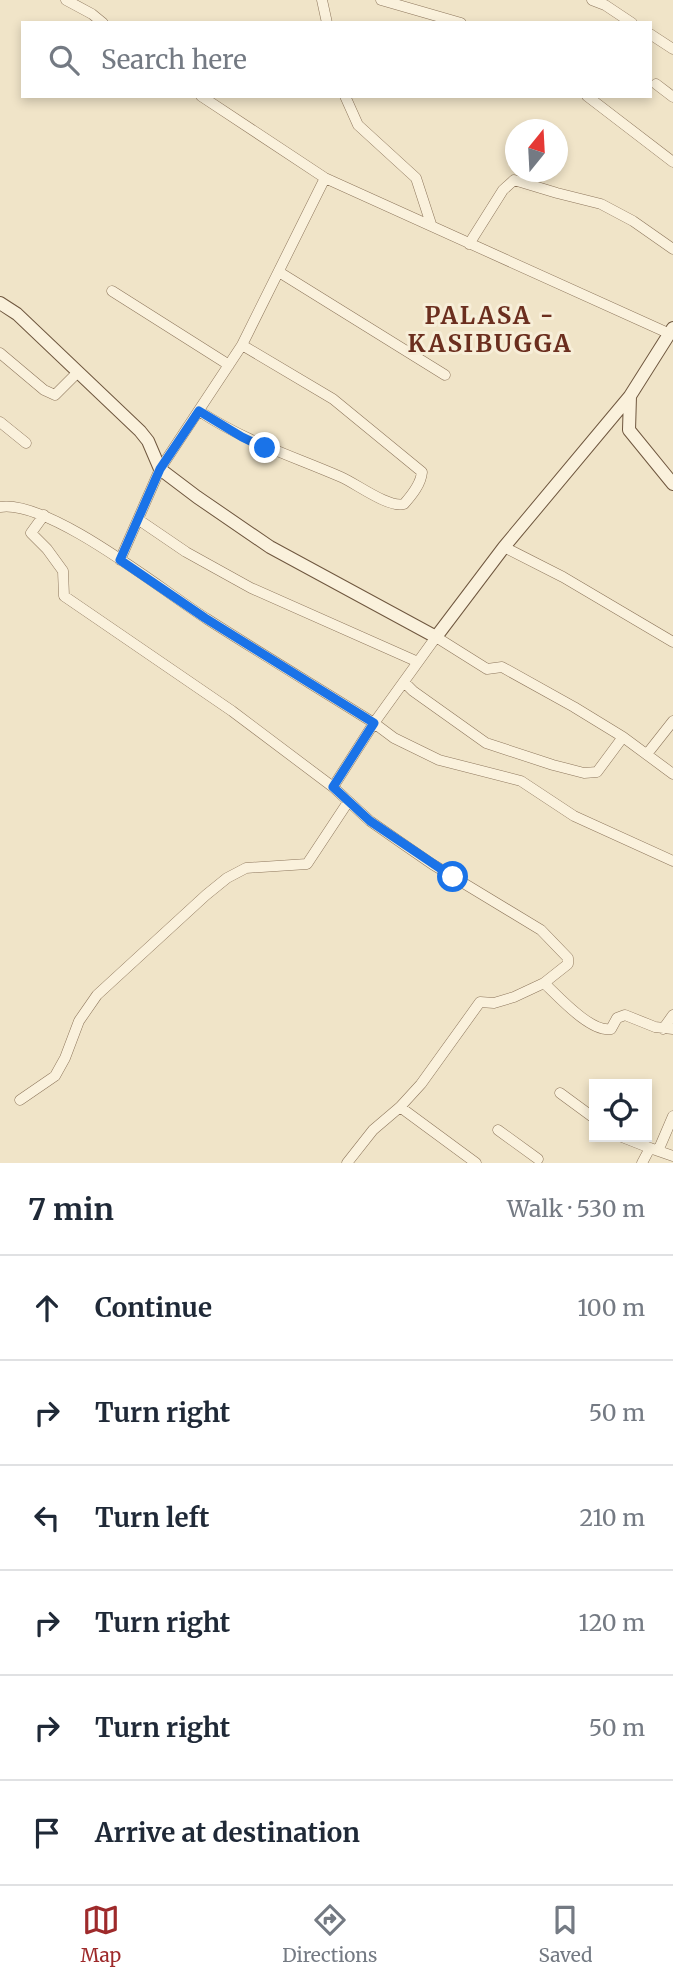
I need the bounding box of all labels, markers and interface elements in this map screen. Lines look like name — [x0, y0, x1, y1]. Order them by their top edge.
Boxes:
search box — [21, 21, 652, 98]
icon: search — [45, 41, 83, 79]
text: Search here — [101, 43, 247, 76]
north arrow — [505, 119, 568, 182]
district label: PALASA - KASIBUGGA — [408, 300, 572, 359]
route end — [249, 432, 280, 463]
route start — [437, 861, 468, 892]
map controls — [589, 1079, 652, 1142]
button: locate — [589, 1079, 652, 1142]
text: 7 min — [28, 1190, 114, 1228]
text: Walk · 530 m — [507, 1194, 645, 1223]
icon: ahead — [28, 1289, 66, 1327]
text: Continue — [95, 1291, 212, 1324]
text: 100 m — [577, 1293, 645, 1322]
icon: right — [28, 1394, 66, 1432]
text: Turn right — [95, 1396, 230, 1429]
text: 50 m — [589, 1398, 645, 1427]
icon: left — [28, 1499, 66, 1537]
text: Turn left — [95, 1501, 209, 1534]
text: 210 m — [580, 1503, 645, 1532]
icon: right — [28, 1604, 66, 1642]
text: Turn right — [95, 1606, 230, 1639]
text: 120 m — [579, 1608, 645, 1637]
icon: right — [28, 1709, 66, 1747]
text: Turn right — [95, 1711, 230, 1744]
text: 50 m — [589, 1713, 645, 1742]
icon: arrive — [28, 1814, 66, 1852]
text: Arrive at destination — [95, 1816, 360, 1849]
tab: Map — [81, 1901, 121, 1967]
tab: Directions — [282, 1901, 377, 1967]
tab: Saved — [539, 1901, 592, 1967]

